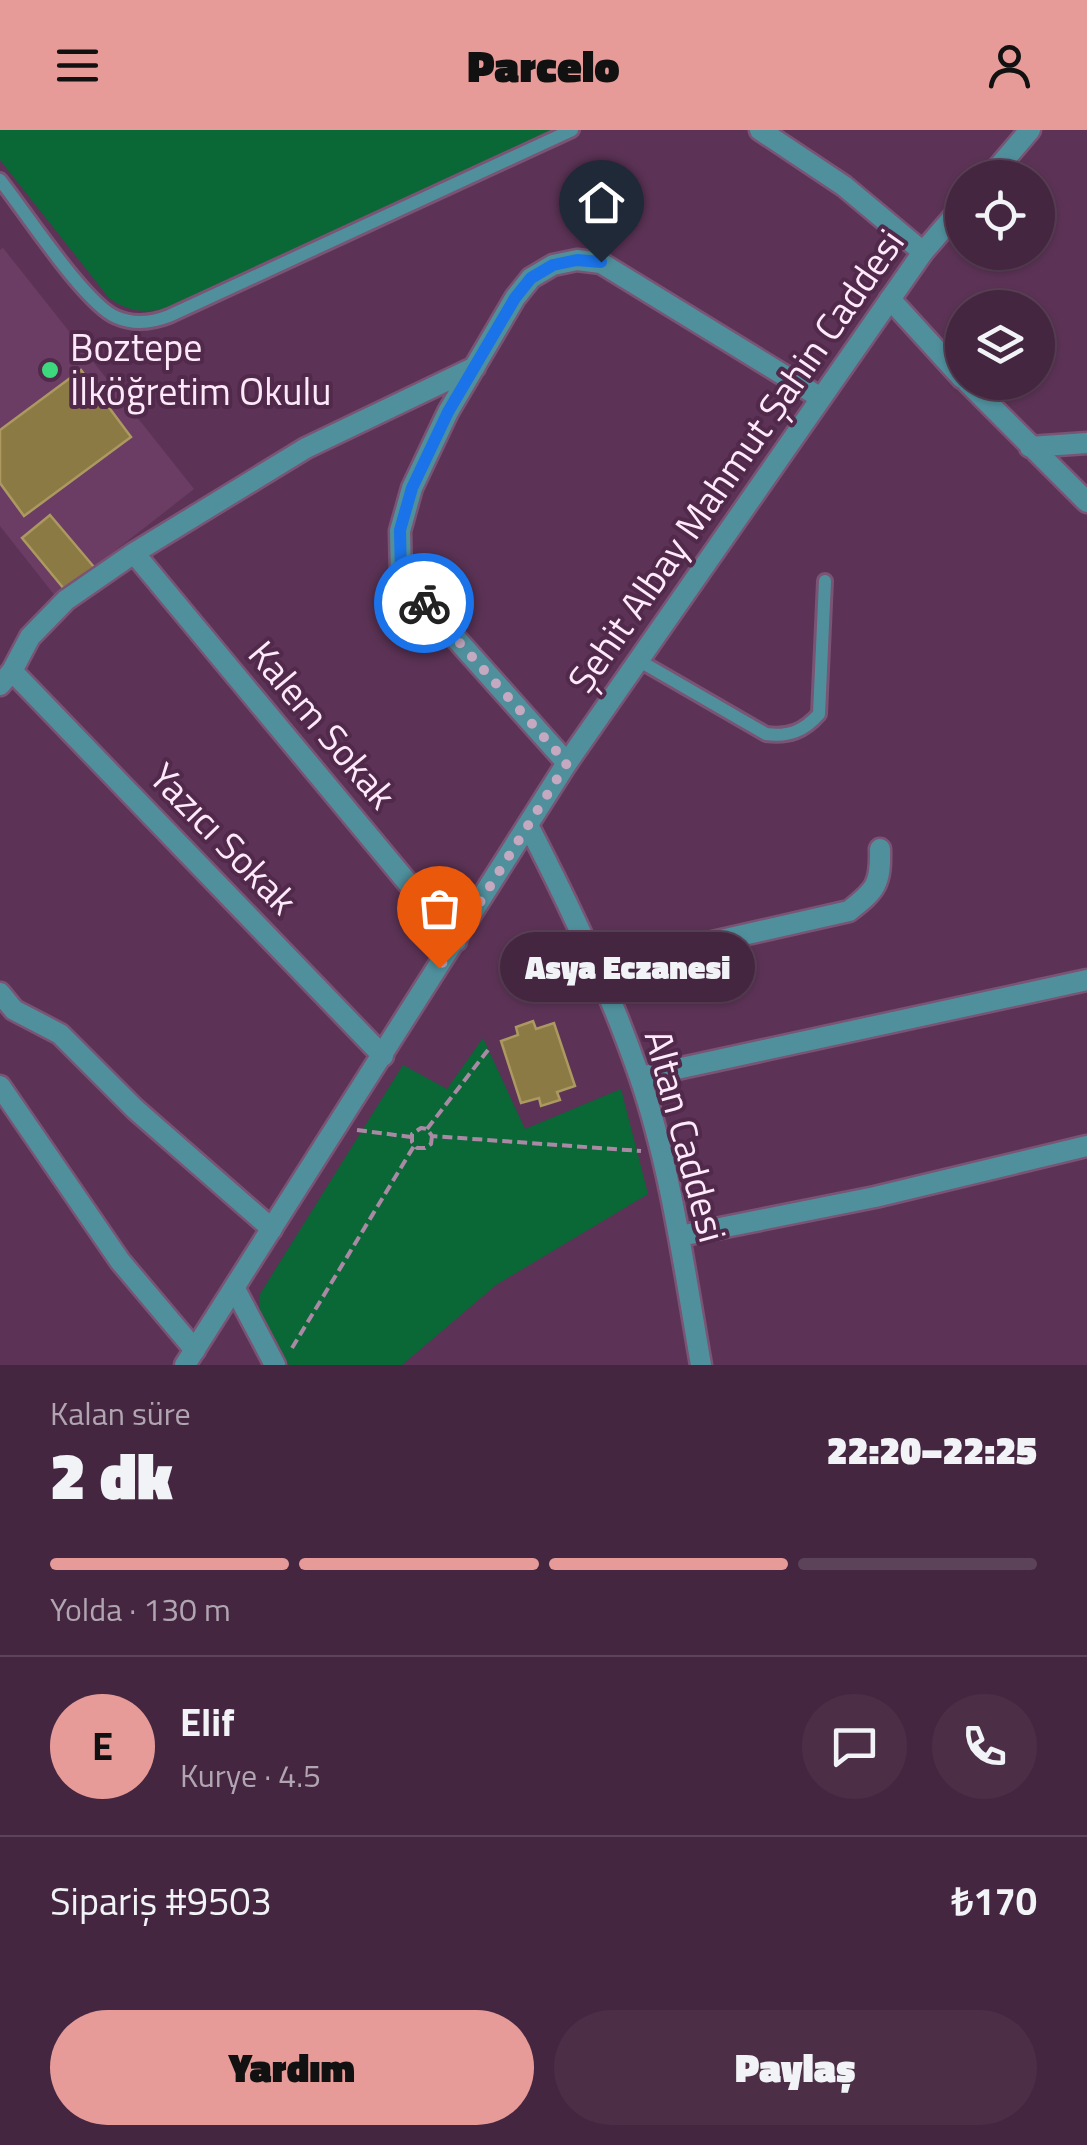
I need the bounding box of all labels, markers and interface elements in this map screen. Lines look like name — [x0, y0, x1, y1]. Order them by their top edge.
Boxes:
text: Parcelo — [467, 31, 620, 99]
icon: menu — [50, 38, 105, 93]
icon: person — [982, 38, 1037, 93]
pin — [559, 160, 644, 263]
map controls — [945, 160, 1055, 400]
button: locate — [945, 160, 1055, 270]
icon: home — [574, 175, 629, 230]
street label: Şehit Albay Mahmut Şahin Caddesi — [552, 217, 918, 704]
button: layers — [945, 290, 1055, 400]
place label: Boztepe İlköğretim Okulu — [70, 318, 331, 420]
marker: Boztepe İlköğretim Okulu — [39, 359, 61, 381]
courier — [374, 553, 474, 653]
icon: bike — [397, 576, 452, 631]
street label: Kalem Sokak — [235, 627, 411, 821]
street label: Yazıcı Sokak — [136, 749, 311, 927]
pin — [397, 866, 482, 969]
icon: bag — [412, 881, 467, 936]
callout: Asya Eczanesi — [499, 933, 754, 1003]
text: Asya Eczanesi — [525, 943, 730, 991]
street label: Altan Caddesi — [630, 1023, 742, 1248]
text: Kalan süre — [50, 1389, 191, 1437]
text: 22:20–22:25 — [827, 1421, 1037, 1479]
text: 2 dk — [50, 1425, 173, 1524]
text: Yolda · 130 m — [50, 1585, 231, 1633]
text: Elif — [180, 1693, 235, 1751]
button: chat — [802, 1694, 907, 1799]
button: phone — [932, 1694, 1037, 1799]
text: E — [92, 1717, 113, 1775]
text: Kurye · 4.5 — [180, 1751, 321, 1799]
text: Sipariş #9503 — [50, 1872, 272, 1930]
text: ₺170 — [951, 1872, 1037, 1930]
button: Yardım — [50, 2010, 534, 2125]
button: Paylaş — [554, 2010, 1037, 2125]

